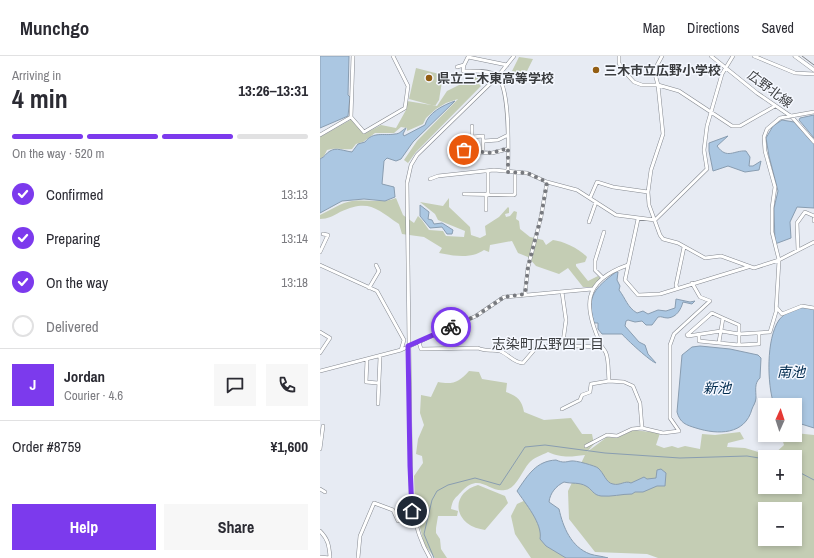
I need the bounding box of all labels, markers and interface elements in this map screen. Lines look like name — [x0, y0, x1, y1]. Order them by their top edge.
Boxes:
text: Munchgo — [20, 15, 89, 41]
text: Map — [643, 19, 665, 37]
text: Directions — [687, 19, 739, 37]
text: Saved — [761, 19, 794, 37]
place label: 三木市立広野小学校 — [604, 62, 721, 79]
marker: 三木市立広野小学校 — [591, 65, 601, 75]
text: Arriving in — [12, 67, 61, 84]
street label: 広野北線 — [744, 67, 796, 111]
place label: 県立三木東高等学校 — [437, 70, 554, 87]
marker: 県立三木東高等学校 — [424, 73, 434, 83]
text: 13:26–13:31 — [238, 80, 308, 101]
text: 4 min — [12, 81, 68, 116]
pin — [447, 133, 481, 167]
icon: bag — [453, 139, 475, 161]
text: On the way · 520 m — [12, 145, 104, 162]
icon: check — [12, 183, 34, 205]
text: Confirmed — [46, 184, 103, 205]
text: 13:13 — [281, 186, 308, 203]
icon: check — [12, 227, 34, 249]
text: Preparing — [46, 228, 100, 249]
text: 13:14 — [281, 230, 308, 247]
icon: check — [12, 271, 34, 293]
text: On the way — [46, 272, 108, 293]
text: 13:18 — [281, 274, 308, 291]
courier — [431, 307, 471, 347]
text: Delivered — [46, 316, 99, 337]
icon: bike — [440, 316, 462, 338]
district label: 志染町広野四丁目 — [492, 335, 604, 353]
water label: 南池 — [777, 363, 807, 381]
button: chat — [214, 364, 256, 406]
button: phone — [266, 364, 308, 406]
text: Jordan — [64, 366, 105, 387]
text: J — [30, 374, 36, 395]
water label: 新池 — [703, 379, 733, 397]
text: Courier · 4.6 — [64, 387, 123, 404]
north arrow — [758, 398, 802, 442]
map controls — [758, 398, 802, 546]
text: Order #8759 — [12, 436, 81, 457]
text: ¥1,600 — [270, 436, 308, 457]
button: + — [758, 450, 802, 494]
pin — [395, 494, 429, 528]
icon: home — [401, 500, 423, 522]
button: − — [758, 502, 802, 546]
button: Help — [12, 504, 156, 550]
button: Share — [164, 504, 308, 550]

